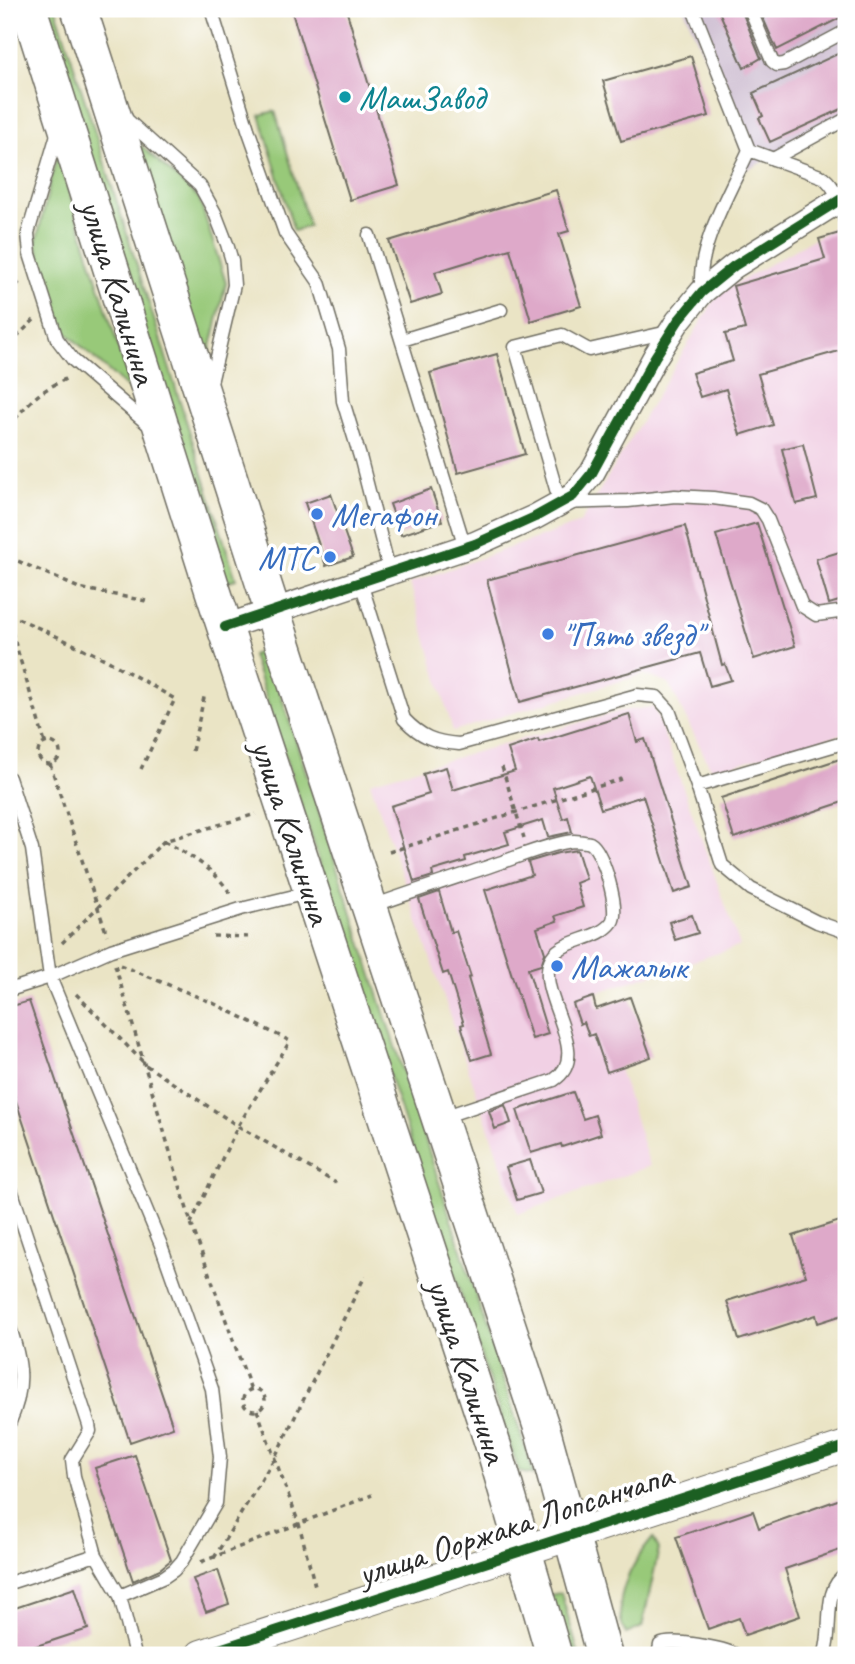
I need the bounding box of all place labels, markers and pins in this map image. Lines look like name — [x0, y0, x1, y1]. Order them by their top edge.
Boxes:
place label: МашЗавод — [359, 75, 488, 120]
marker: МашЗавод — [337, 89, 353, 105]
place label: Мегафон — [331, 492, 439, 537]
marker: Мегафон — [309, 506, 325, 522]
place label: МТС — [258, 535, 320, 580]
marker: МТС — [322, 549, 338, 565]
place label: "Пять звезд" — [562, 612, 709, 657]
marker: "Пять звезд" — [540, 626, 556, 642]
place label: Мажалык — [571, 944, 690, 989]
marker: Мажалык — [549, 958, 565, 974]

